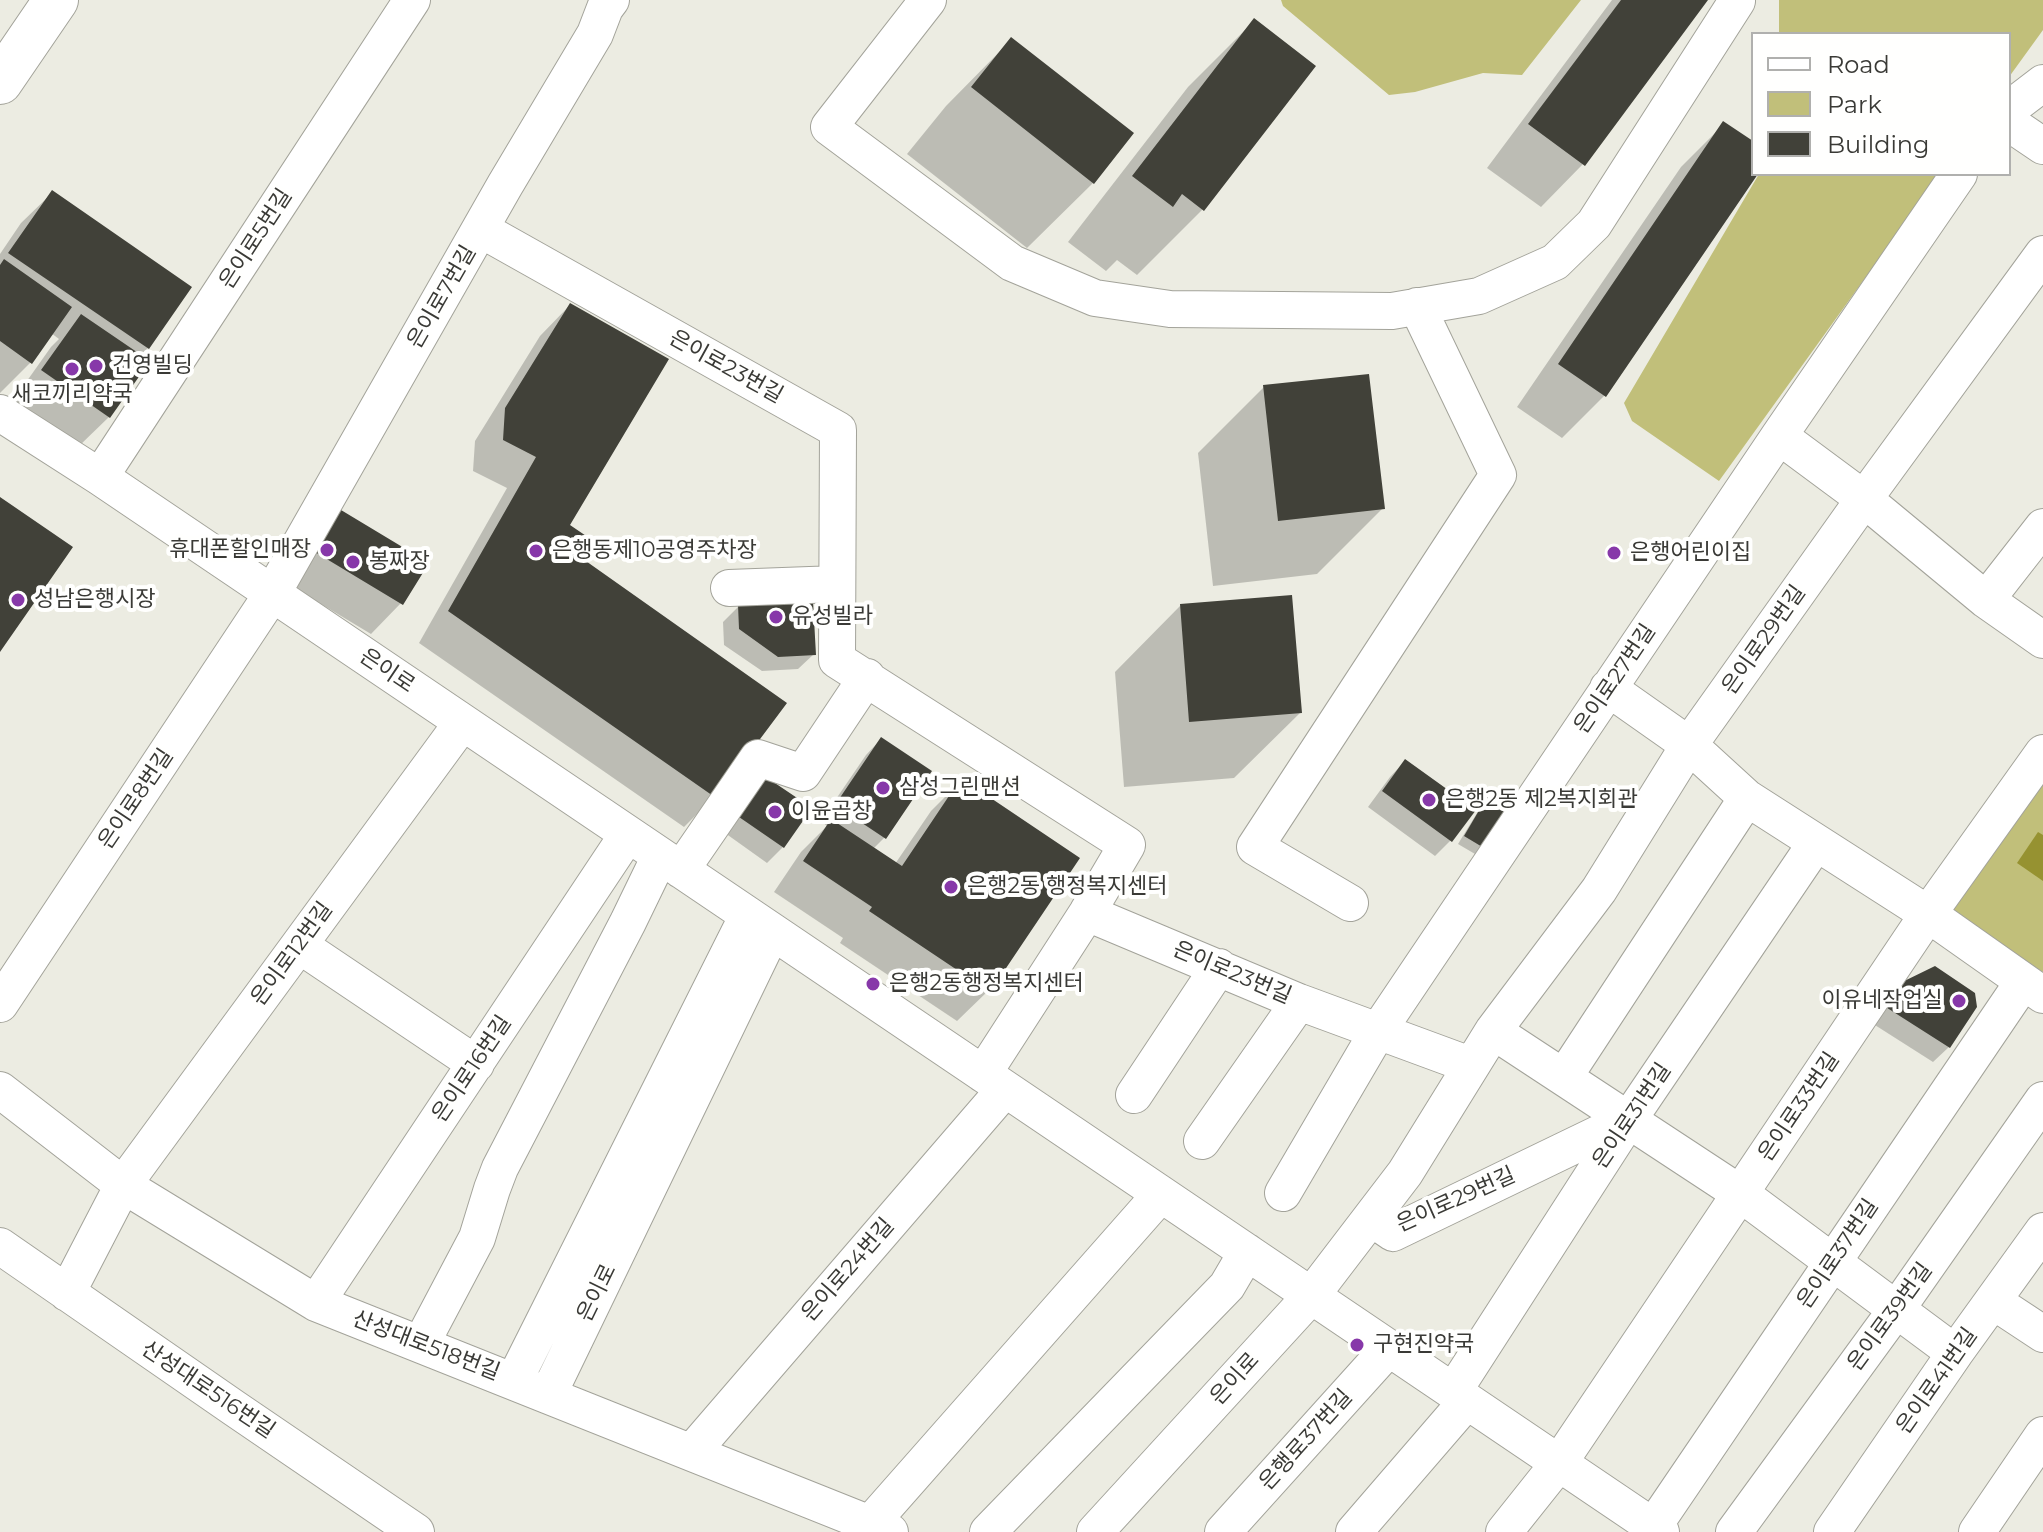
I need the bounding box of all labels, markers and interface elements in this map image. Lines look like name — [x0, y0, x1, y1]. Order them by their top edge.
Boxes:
legend — [1751, 32, 2011, 176]
text: Road — [1827, 50, 1890, 79]
text: Park — [1827, 90, 1882, 119]
text: Building — [1827, 130, 1930, 159]
street label: 은이로5번길 — [214, 184, 298, 294]
street label: 은이로7번길 — [402, 241, 482, 353]
street label: 은이로23번길 — [664, 325, 788, 409]
place label: 건영빌딩 — [112, 353, 193, 379]
marker: 건영빌딩 — [87, 357, 105, 375]
marker: 새코끼리약국 — [63, 360, 81, 378]
place label: 새코끼리약국 — [11, 382, 133, 408]
place label: 휴대폰할인매장 — [169, 537, 311, 563]
place label: 은행동제10공영주차장 — [552, 538, 757, 564]
place label: 은행어린이집 — [1630, 540, 1751, 566]
marker: 휴대폰할인매장 — [318, 541, 336, 559]
marker: 은행동제10공영주차장 — [527, 542, 545, 560]
marker: 은행어린이집 — [1605, 544, 1623, 562]
place label: 봉짜장 — [369, 549, 430, 575]
marker: 봉짜장 — [344, 553, 362, 571]
street label: 은이로29번길 — [1717, 580, 1811, 700]
place label: 성남은행시장 — [34, 587, 155, 613]
marker: 성남은행시장 — [9, 591, 27, 609]
place label: 유성빌라 — [792, 604, 873, 630]
marker: 유성빌라 — [767, 608, 785, 626]
street label: 은이로27번길 — [1569, 619, 1661, 739]
street label: 은이로 — [354, 643, 420, 699]
street label: 은이로8번길 — [93, 744, 179, 854]
place label: 삼성그린맨션 — [899, 775, 1020, 801]
marker: 삼성그린맨션 — [874, 779, 892, 797]
place label: 은행2동 제2복지회관 — [1445, 787, 1638, 813]
marker: 은행2동 제2복지회관 — [1420, 791, 1438, 809]
place label: 이윤곱창 — [791, 799, 872, 825]
marker: 이윤곱창 — [766, 803, 784, 821]
place label: 은행2동 행정복지센터 — [967, 874, 1167, 900]
marker: 은행2동 행정복지센터 — [942, 878, 960, 896]
street label: 은이로12번길 — [246, 897, 338, 1011]
street label: 은이로23번길 — [1169, 936, 1295, 1010]
place label: 은행2동행정복지센터 — [889, 971, 1084, 997]
marker: 은행2동행정복지센터 — [864, 975, 882, 993]
place label: 이유네작업실 — [1822, 988, 1943, 1014]
marker: 이유네작업실 — [1950, 992, 1968, 1010]
street label: 은이로16번길 — [427, 1011, 517, 1127]
street label: 은이로33번길 — [1753, 1047, 1845, 1167]
street label: 은이로31번길 — [1587, 1058, 1677, 1174]
street label: 은이로29번길 — [1393, 1162, 1519, 1238]
street label: 은이로37번길 — [1792, 1194, 1884, 1314]
street label: 은이로24번길 — [796, 1213, 900, 1327]
street label: 은이로39번길 — [1842, 1258, 1938, 1376]
street label: 은이로 — [572, 1260, 622, 1326]
street label: 산성대로518번길 — [349, 1306, 503, 1386]
street label: 은이로41번길 — [1891, 1323, 1983, 1439]
place label: 구현진약국 — [1373, 1332, 1474, 1358]
street label: 산성대로516번길 — [136, 1336, 280, 1444]
marker: 구현진약국 — [1348, 1336, 1366, 1354]
street label: 은이로 — [1205, 1348, 1265, 1410]
street label: 은행로37번길 — [1254, 1384, 1358, 1496]

